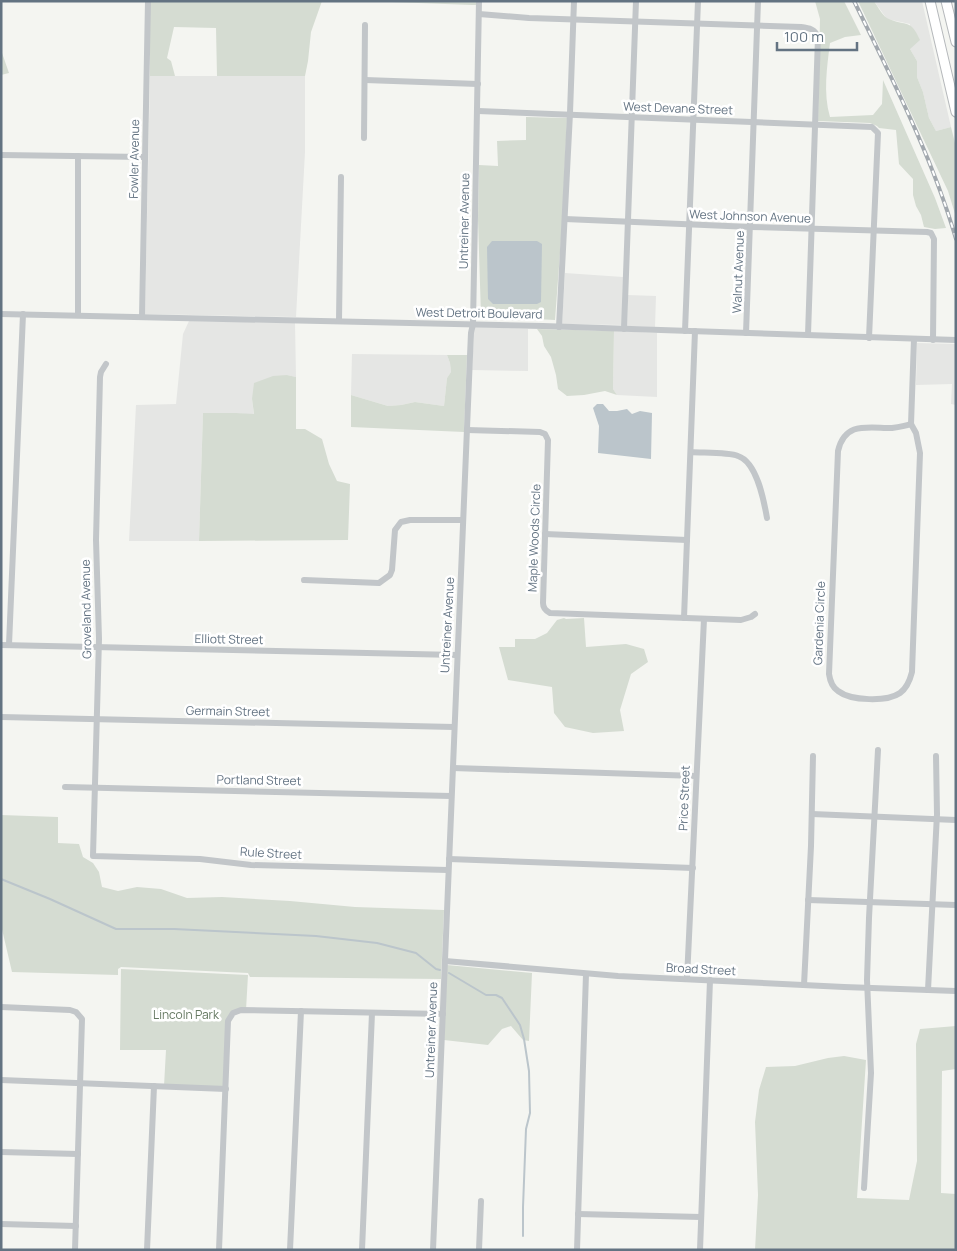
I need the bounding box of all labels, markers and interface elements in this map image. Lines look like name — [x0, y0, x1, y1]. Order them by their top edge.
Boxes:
scale bar — [777, 20, 857, 52]
text: 100 m — [784, 26, 824, 47]
street label: West Devane Street — [623, 98, 733, 118]
street label: Fowler Avenue — [125, 119, 143, 199]
street label: Untreiner Avenue — [455, 173, 473, 269]
street label: West Johnson Avenue — [689, 205, 811, 227]
street label: Walnut Avenue — [728, 230, 748, 314]
street label: West Detroit Boulevard — [415, 303, 543, 323]
street label: Maple Woods Circle — [524, 484, 544, 592]
street label: Groveland Avenue — [77, 559, 95, 659]
street label: Untreiner Avenue — [436, 576, 458, 674]
street label: Gardenia Circle — [809, 581, 829, 665]
street label: Elliott Street — [194, 630, 264, 648]
street label: Germain Street — [186, 702, 270, 720]
street label: Price Street — [674, 765, 694, 831]
street label: Portland Street — [216, 771, 302, 789]
street label: Rule Street — [240, 843, 303, 863]
street label: Broad Street — [666, 959, 737, 979]
street label: Untreiner Avenue — [421, 982, 441, 1078]
park label: Lincoln Park — [153, 1006, 220, 1023]

